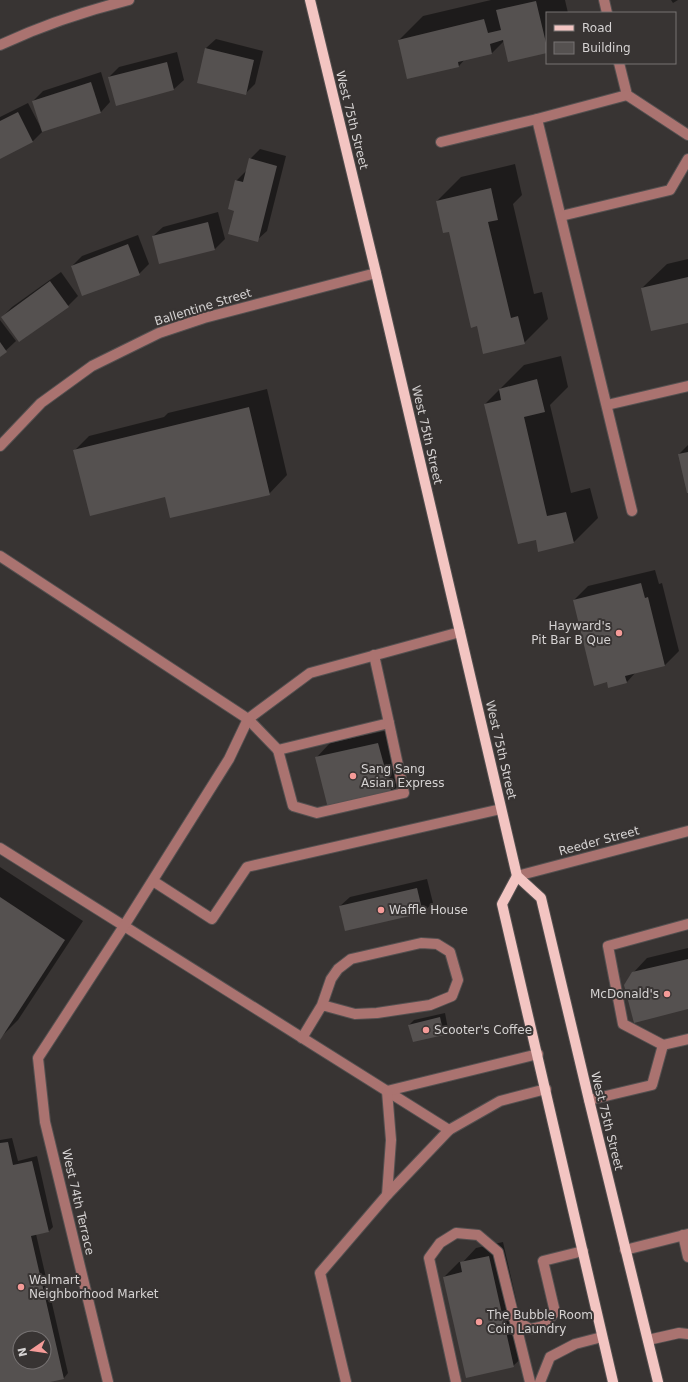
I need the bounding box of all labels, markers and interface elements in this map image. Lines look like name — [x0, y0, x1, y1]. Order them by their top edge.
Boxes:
legend — [546, 12, 676, 64]
text: Road — [582, 21, 612, 35]
text: Building — [582, 41, 631, 55]
street label: West 75th Street — [333, 69, 371, 171]
street label: Ballentine Street — [153, 286, 253, 328]
street label: West 75th Street — [409, 384, 445, 486]
place label: Hayward's Pit Bar B Que — [531, 619, 611, 647]
marker: Hayward's Pit Bar B Que — [614, 628, 624, 638]
street label: West 75th Street — [483, 699, 519, 801]
place label: Sang Sang Asian Express — [361, 762, 444, 790]
marker: Sang Sang Asian Express — [348, 771, 358, 781]
street label: Reeder Street — [557, 823, 641, 858]
place label: Waffle House — [389, 903, 468, 917]
marker: Waffle House — [376, 905, 386, 915]
place label: McDonald's — [590, 987, 659, 1001]
marker: McDonald's — [662, 989, 672, 999]
place label: Scooter's Coffee — [434, 1023, 532, 1037]
marker: Scooter's Coffee — [421, 1025, 431, 1035]
street label: West 75th Street — [588, 1070, 626, 1172]
street label: West 74th Terrace — [59, 1148, 97, 1256]
place label: Walmart Neighborhood Market — [29, 1273, 159, 1301]
marker: Walmart Neighborhood Market — [16, 1282, 26, 1292]
place label: The Bubble Room Coin Laundry — [486, 1308, 593, 1336]
marker: The Bubble Room Coin Laundry — [474, 1317, 484, 1327]
north arrow — [12, 1330, 52, 1370]
text: N — [15, 1346, 30, 1358]

